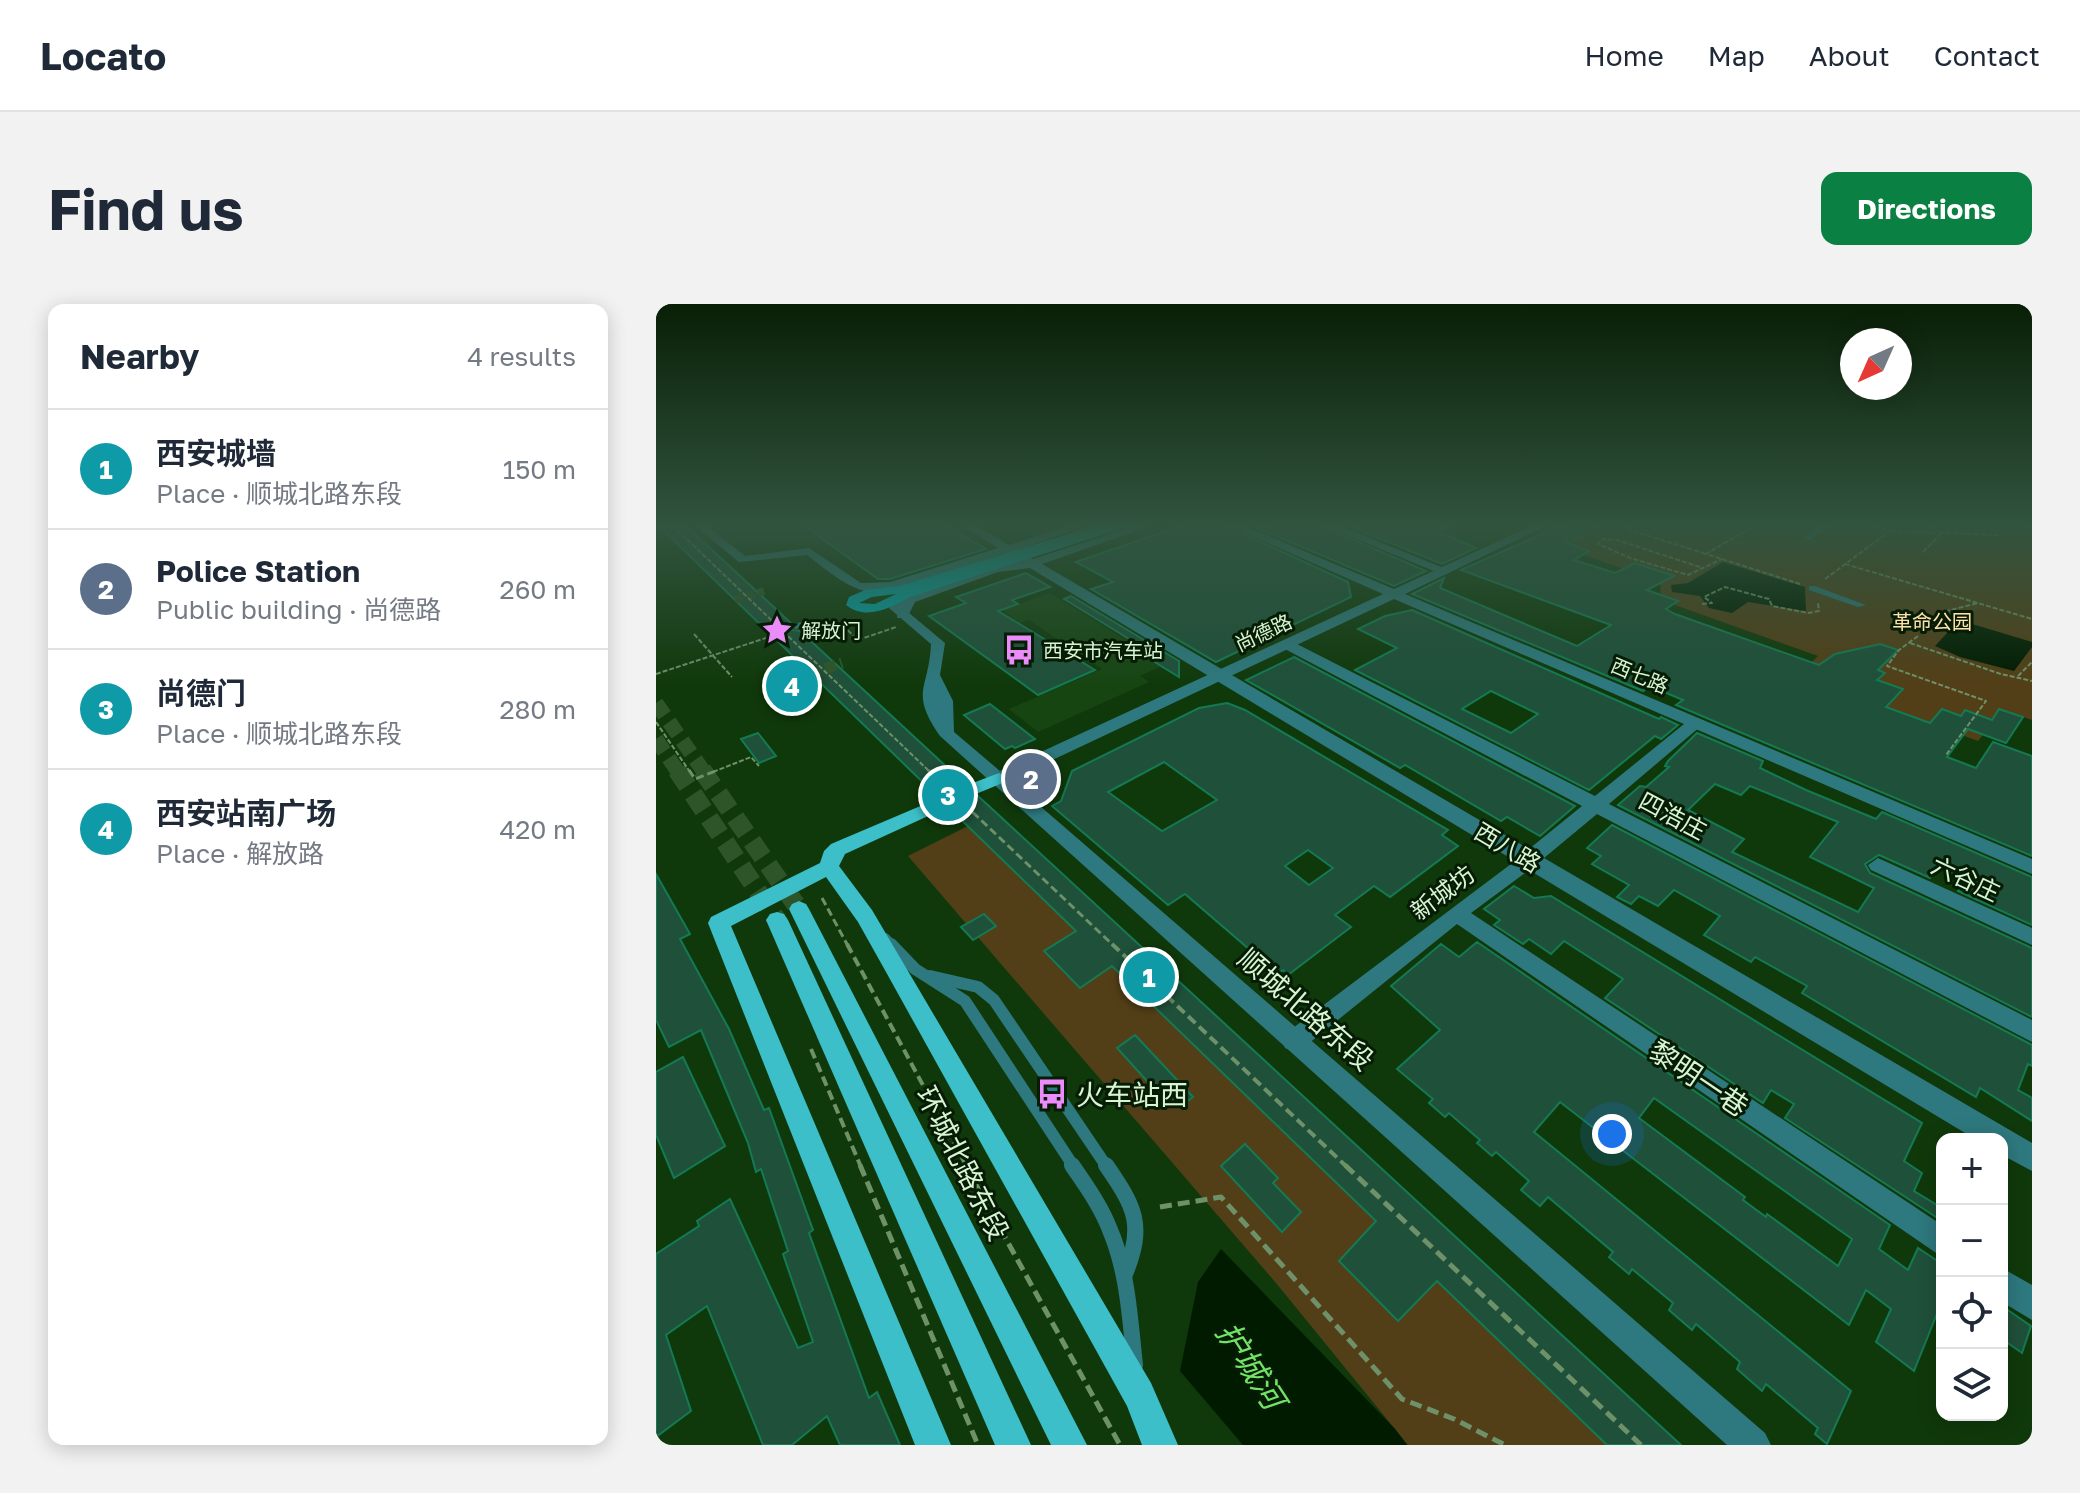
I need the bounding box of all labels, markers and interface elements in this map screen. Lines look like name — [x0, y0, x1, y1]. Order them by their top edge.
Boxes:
text: Locato — [40, 33, 166, 78]
text: Home — [1585, 39, 1664, 72]
text: Map — [1708, 39, 1765, 72]
text: About — [1809, 39, 1890, 72]
text: Contact — [1934, 39, 2040, 72]
button: Directions — [1821, 172, 2032, 245]
text: Find us — [48, 175, 244, 242]
north arrow — [1840, 328, 1912, 400]
text: Nearby — [80, 336, 200, 376]
text: 4 results — [467, 341, 576, 372]
text: 西安城墙 — [156, 435, 276, 471]
text: 1 — [99, 454, 113, 485]
text: 150 m — [503, 454, 576, 485]
text: Place · 顺城北路东段 — [156, 478, 402, 509]
text: Police Station — [156, 553, 360, 589]
text: 2 — [98, 574, 114, 605]
text: 260 m — [500, 574, 576, 605]
text: Public building · 尚德路 — [156, 594, 441, 625]
street label: 尚德路 — [1231, 608, 1295, 656]
park label: 革命公园 — [1892, 609, 1972, 633]
place icon: 解放门 — [760, 613, 794, 647]
place label: 解放门 — [801, 618, 861, 642]
bus stop icon: 西安市汽车站 — [1002, 633, 1036, 667]
place label: 西安市汽车站 — [1043, 638, 1163, 662]
street label: 西七路 — [1608, 652, 1672, 698]
pin: 4 — [766, 656, 818, 716]
text: 尚德门 — [156, 675, 246, 711]
text: 3 — [98, 694, 114, 725]
text: 280 m — [499, 694, 576, 725]
text: Place · 顺城北路东段 — [156, 718, 402, 749]
pin: 2 — [1005, 749, 1057, 809]
pin: 3 — [922, 765, 974, 825]
street label: 四浩庄 — [1634, 785, 1712, 845]
text: 西安站南广场 — [156, 795, 336, 831]
text: 4 — [98, 814, 114, 845]
text: 420 m — [499, 814, 576, 845]
street label: 西八路 — [1470, 816, 1546, 878]
text: Place · 解放路 — [156, 838, 324, 869]
street label: 六谷庄 — [1927, 850, 2005, 906]
street label: 新城坊 — [1405, 859, 1479, 925]
street label: 顺城北路东段 — [1232, 941, 1380, 1077]
pin: 1 — [1123, 947, 1175, 1007]
street label: 黎明一巷 — [1643, 1033, 1755, 1123]
bus stop icon: 火车站西 — [1035, 1077, 1069, 1111]
place label: 火车站西 — [1076, 1078, 1188, 1111]
street label: 环城北路东段 — [910, 1081, 1016, 1245]
your location — [1592, 1114, 1632, 1154]
map controls — [1936, 1133, 2008, 1421]
button: + — [1936, 1133, 2008, 1205]
button: − — [1936, 1205, 2008, 1277]
button: locate — [1936, 1277, 2008, 1349]
water label: 护城河 — [1209, 1314, 1296, 1421]
button: layers — [1936, 1349, 2008, 1421]

